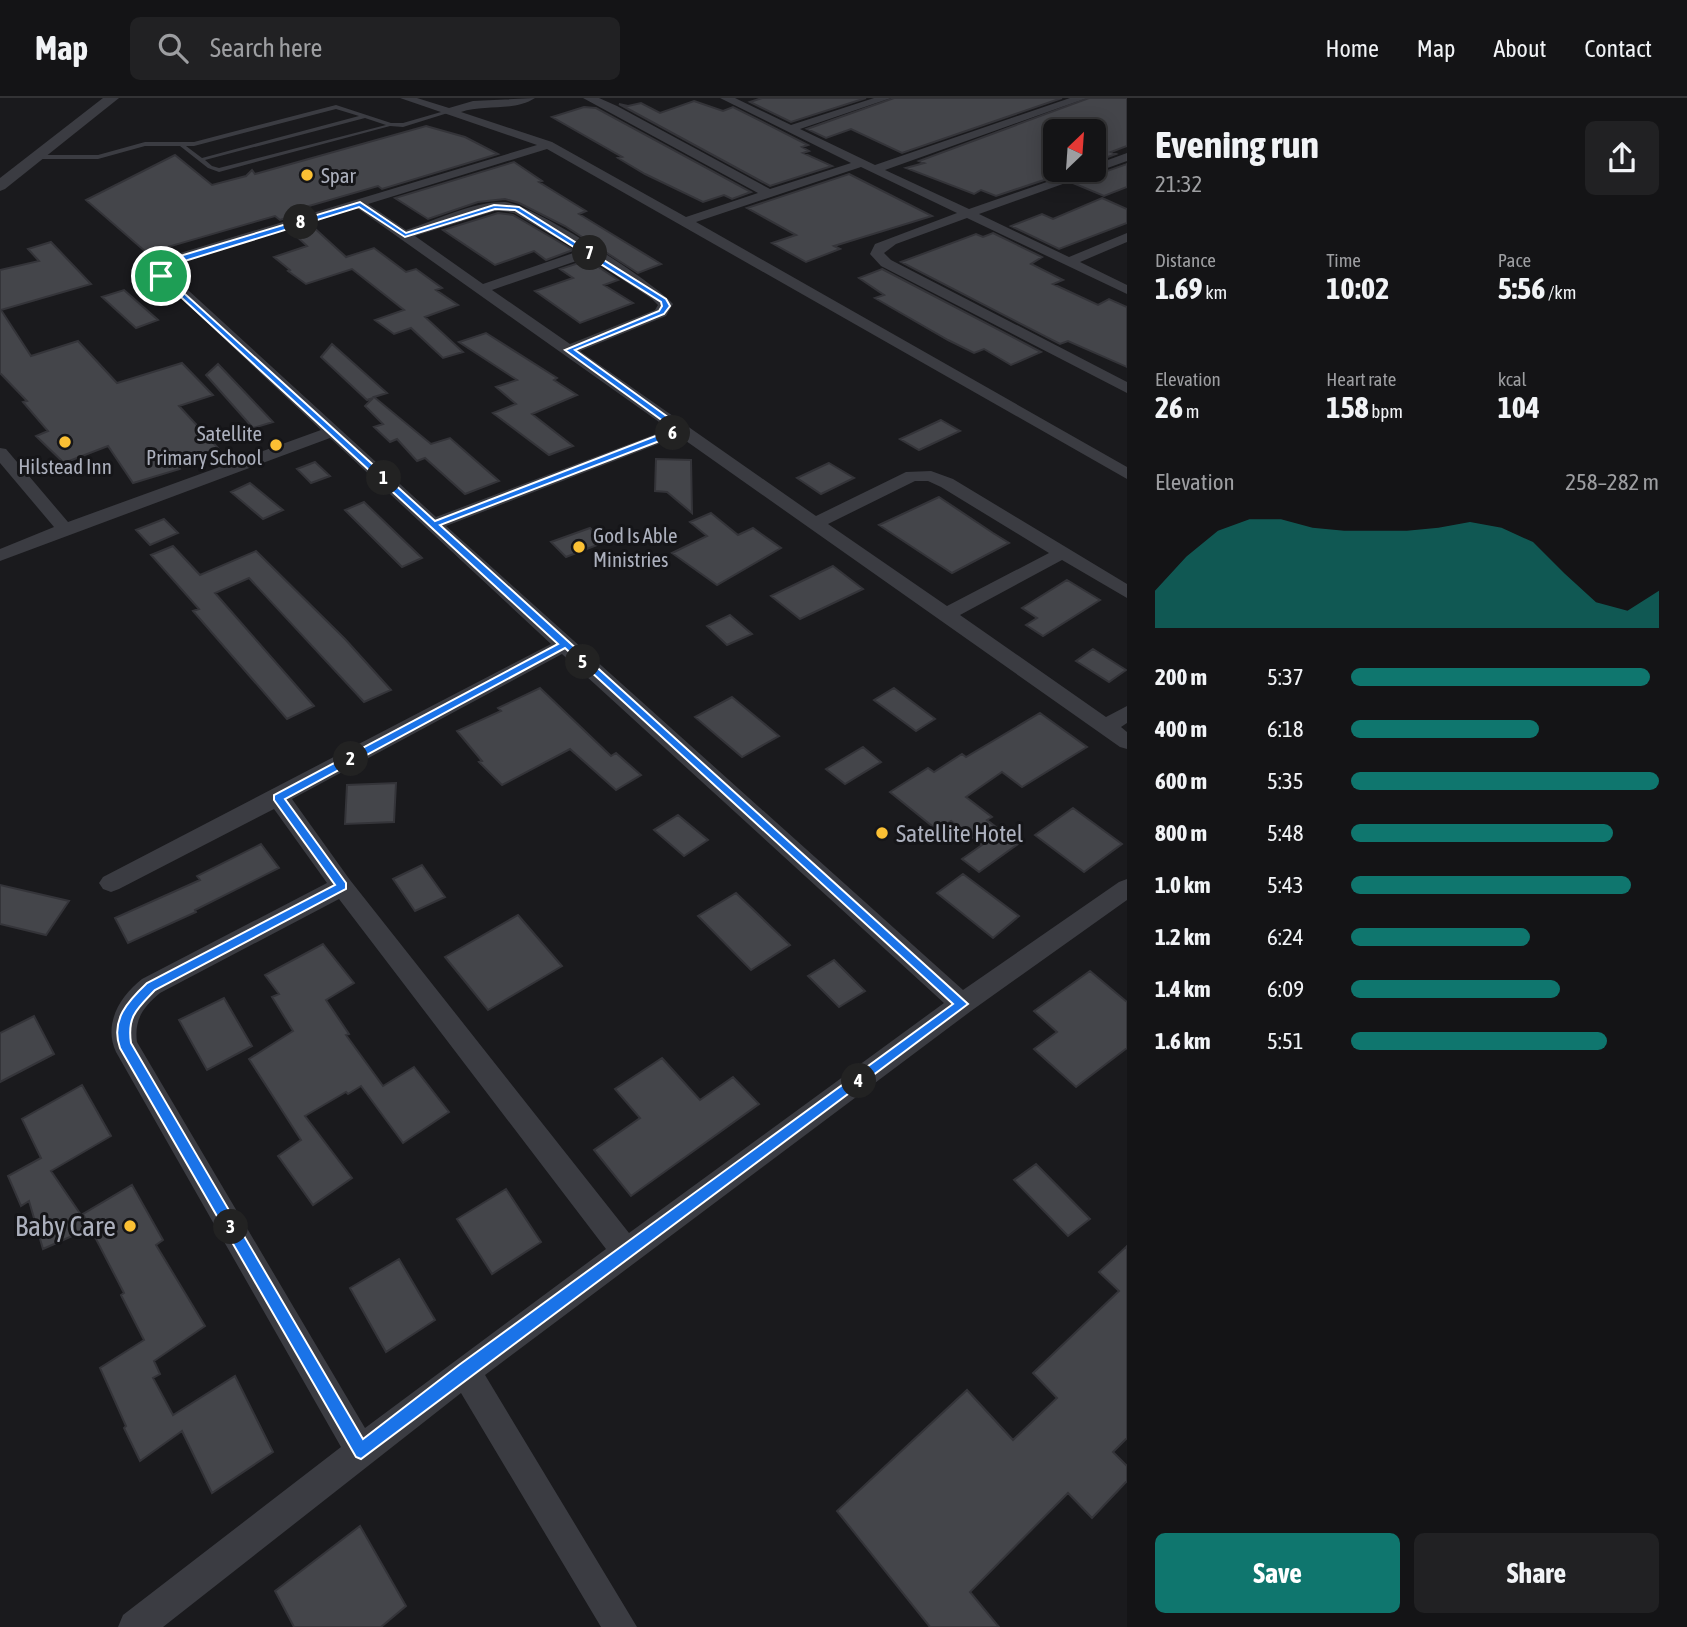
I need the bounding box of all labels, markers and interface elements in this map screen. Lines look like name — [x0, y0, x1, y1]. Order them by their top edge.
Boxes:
search box — [130, 17, 620, 80]
text: Map — [35, 29, 88, 67]
icon: search — [154, 29, 192, 67]
text: Search here — [210, 33, 322, 63]
text: Home — [1325, 35, 1379, 62]
text: Map — [1417, 35, 1455, 62]
text: About — [1493, 35, 1546, 62]
text: Contact — [1584, 35, 1652, 62]
north arrow — [1043, 119, 1106, 182]
map controls — [1043, 119, 1106, 182]
button: share — [1585, 121, 1659, 195]
text: Evening run — [1155, 123, 1319, 166]
place label: Spar — [321, 163, 357, 187]
marker: Spar — [299, 167, 315, 183]
text: 21:32 — [1155, 171, 1202, 197]
pin: 8 — [284, 204, 318, 240]
text: 8 — [296, 210, 305, 232]
pin: 7 — [572, 236, 608, 270]
text: 7 — [585, 241, 594, 263]
pin — [131, 246, 191, 306]
text: Distance — [1155, 249, 1216, 271]
text: Time — [1326, 249, 1361, 271]
text: Pace — [1498, 249, 1531, 271]
icon: arrive — [142, 257, 180, 295]
text: 1.69 — [1155, 271, 1203, 305]
text: 10:02 — [1326, 271, 1389, 305]
text: 5:56 — [1498, 271, 1545, 305]
text: km — [1203, 281, 1227, 303]
text: /km — [1545, 281, 1576, 303]
text: Elevation — [1155, 368, 1221, 390]
text: Heart rate — [1326, 368, 1396, 390]
text: kcal — [1498, 368, 1527, 390]
text: 26 — [1155, 390, 1183, 424]
text: 158 — [1326, 390, 1369, 424]
text: 104 — [1498, 390, 1540, 424]
text: m — [1183, 400, 1200, 422]
text: bpm — [1369, 400, 1403, 422]
pin: 6 — [656, 416, 690, 450]
place label: Satellite Primary School — [146, 421, 262, 469]
text: 6 — [668, 421, 677, 443]
marker: Hilstead Inn — [57, 434, 73, 450]
marker: Satellite Primary School — [268, 437, 284, 453]
place label: Hilstead Inn — [18, 454, 112, 478]
pin: 1 — [366, 460, 402, 496]
text: 1 — [379, 466, 388, 488]
text: Elevation — [1155, 469, 1235, 495]
text: 258–282 m — [1565, 469, 1659, 495]
place label: God Is Able Ministries — [593, 523, 678, 571]
marker: God Is Able Ministries — [571, 539, 587, 555]
pin: 5 — [566, 644, 600, 680]
text: 5 — [578, 650, 587, 672]
text: 200 m — [1155, 664, 1207, 690]
text: 5:37 — [1267, 664, 1304, 690]
text: 400 m — [1155, 716, 1207, 742]
text: 6:18 — [1267, 716, 1304, 742]
pin: 2 — [334, 742, 368, 776]
text: 2 — [346, 747, 355, 769]
text: 600 m — [1155, 768, 1207, 794]
text: 5:35 — [1267, 768, 1304, 794]
place label: Satellite Hotel — [896, 820, 1024, 847]
text: 800 m — [1155, 820, 1207, 846]
text: 5:48 — [1267, 820, 1304, 846]
marker: Satellite Hotel — [874, 825, 890, 841]
text: 1.0 km — [1155, 872, 1211, 898]
text: 5:43 — [1267, 872, 1304, 898]
text: 1.2 km — [1155, 924, 1211, 950]
text: 6:24 — [1267, 924, 1304, 950]
text: 1.4 km — [1155, 976, 1211, 1002]
text: 6:09 — [1267, 976, 1304, 1002]
text: 1.6 km — [1155, 1028, 1211, 1054]
text: 5:51 — [1267, 1028, 1304, 1054]
pin: 4 — [842, 1063, 876, 1098]
text: 4 — [854, 1069, 863, 1091]
place label: Baby Care — [15, 1210, 116, 1242]
pin: 3 — [214, 1210, 248, 1244]
text: 3 — [226, 1215, 235, 1237]
marker: Baby Care — [122, 1218, 138, 1234]
button: Save — [1155, 1533, 1400, 1613]
button: Share — [1414, 1533, 1659, 1613]

